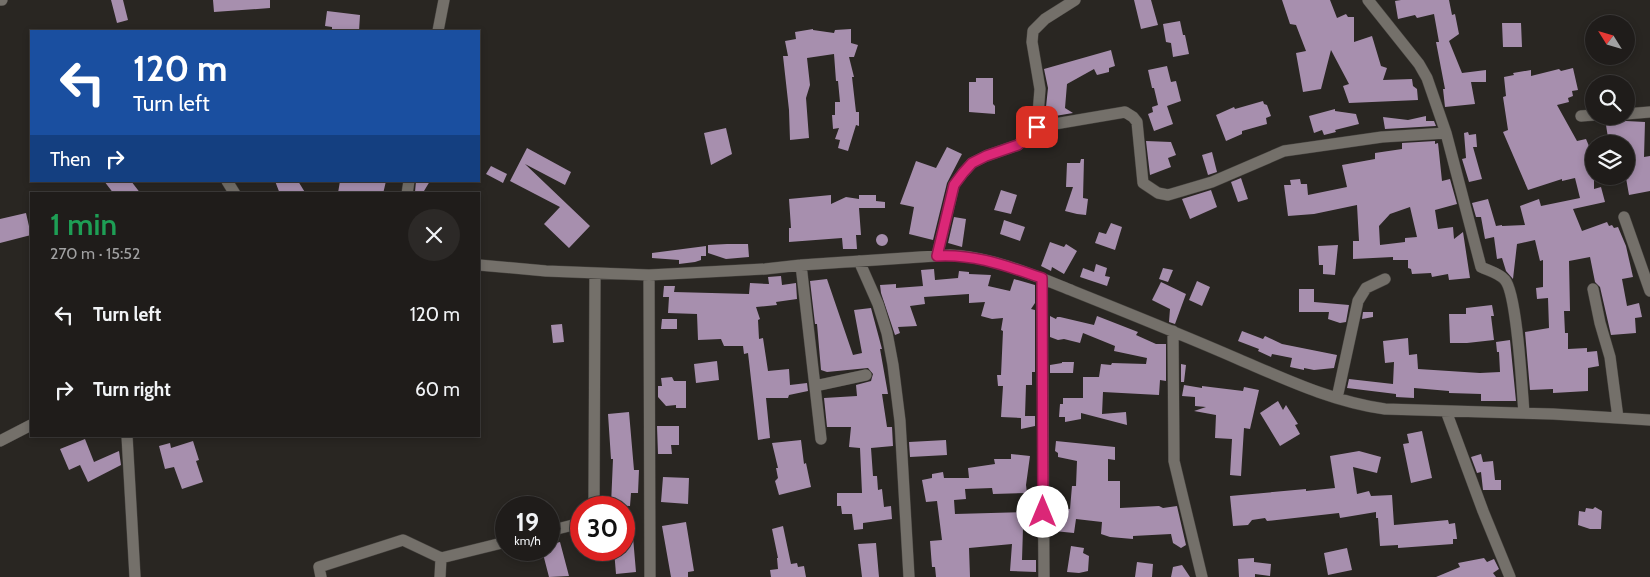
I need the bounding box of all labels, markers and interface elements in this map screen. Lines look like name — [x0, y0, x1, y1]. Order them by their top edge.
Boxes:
north arrow — [1585, 15, 1635, 65]
map controls — [1585, 15, 1635, 185]
text: 120 m — [133, 47, 227, 90]
icon: left — [50, 50, 115, 115]
button: search — [1585, 75, 1635, 125]
text: Turn left — [133, 90, 210, 117]
pin — [1016, 106, 1058, 148]
icon: arrive — [1023, 113, 1051, 141]
button: layers — [1585, 135, 1635, 185]
icon: right — [101, 145, 129, 173]
text: Then — [50, 148, 91, 171]
text: 1 min — [50, 206, 117, 243]
button: close — [408, 209, 460, 261]
text: 270 m · 15:52 — [50, 244, 140, 263]
icon: left — [50, 301, 78, 329]
text: Turn left — [93, 303, 161, 326]
text: 120 m — [410, 303, 460, 326]
icon: right — [50, 376, 78, 404]
text: Turn right — [93, 378, 171, 401]
text: 60 m — [415, 378, 460, 401]
position arrow — [1016, 485, 1068, 537]
speed limit sign: 30 — [570, 496, 635, 561]
text: 19 — [516, 507, 539, 537]
text: km/h — [514, 533, 541, 548]

